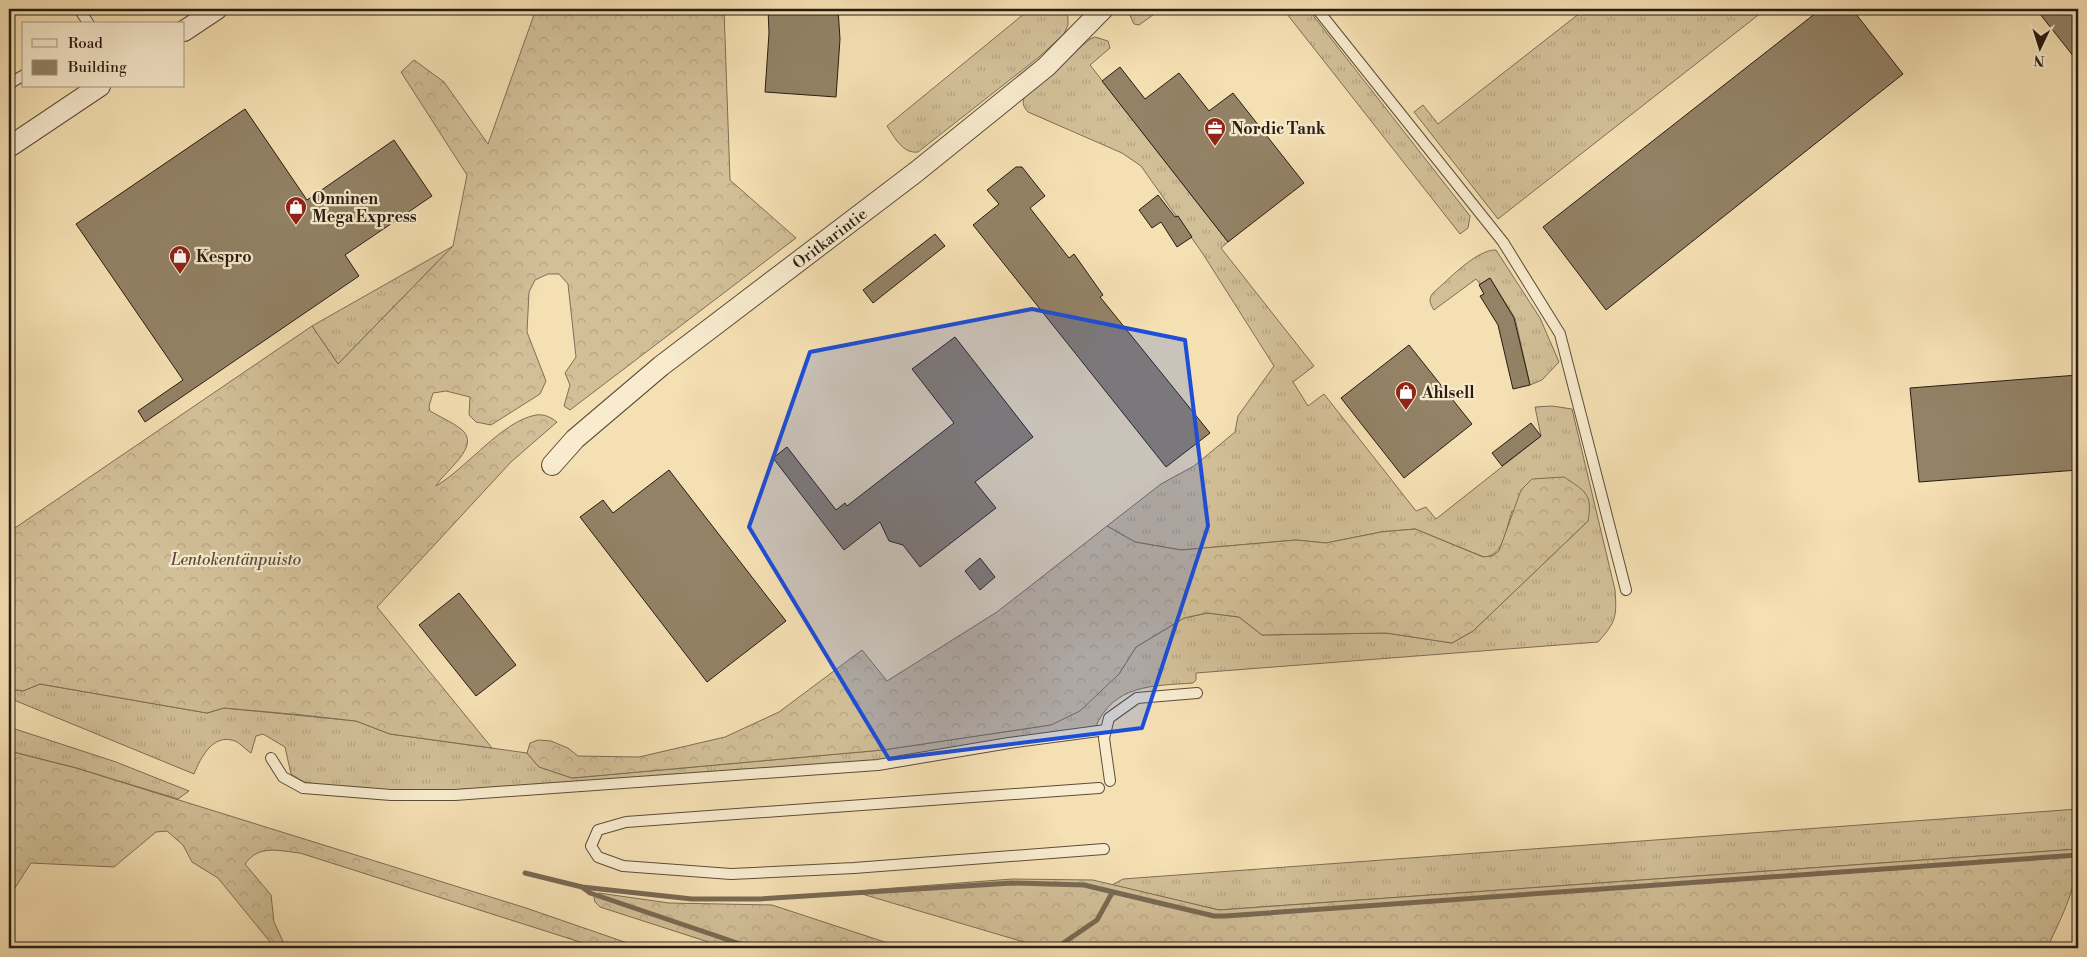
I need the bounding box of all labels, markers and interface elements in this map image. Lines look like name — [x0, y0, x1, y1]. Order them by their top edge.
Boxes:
legend — [22, 22, 185, 88]
north arrow — [2014, 22, 2064, 72]
text: Road — [68, 34, 103, 53]
text: N — [2033, 51, 2045, 69]
text: Building — [67, 58, 127, 77]
office icon: Nordic Tank — [1203, 116, 1227, 147]
place label: Nordic Tank — [1231, 119, 1327, 139]
place label: Onninen Mega Express — [312, 189, 417, 227]
shop icon: Onninen Mega Express — [284, 195, 308, 226]
street label: Oritkarintie — [789, 204, 871, 274]
shop icon: Kespro — [168, 244, 192, 275]
place label: Kespro — [196, 247, 252, 267]
shop icon: Ahlsell — [1394, 380, 1418, 411]
place label: Ahlsell — [1421, 383, 1475, 403]
park label: Lentokentänpuisto — [170, 550, 301, 570]

